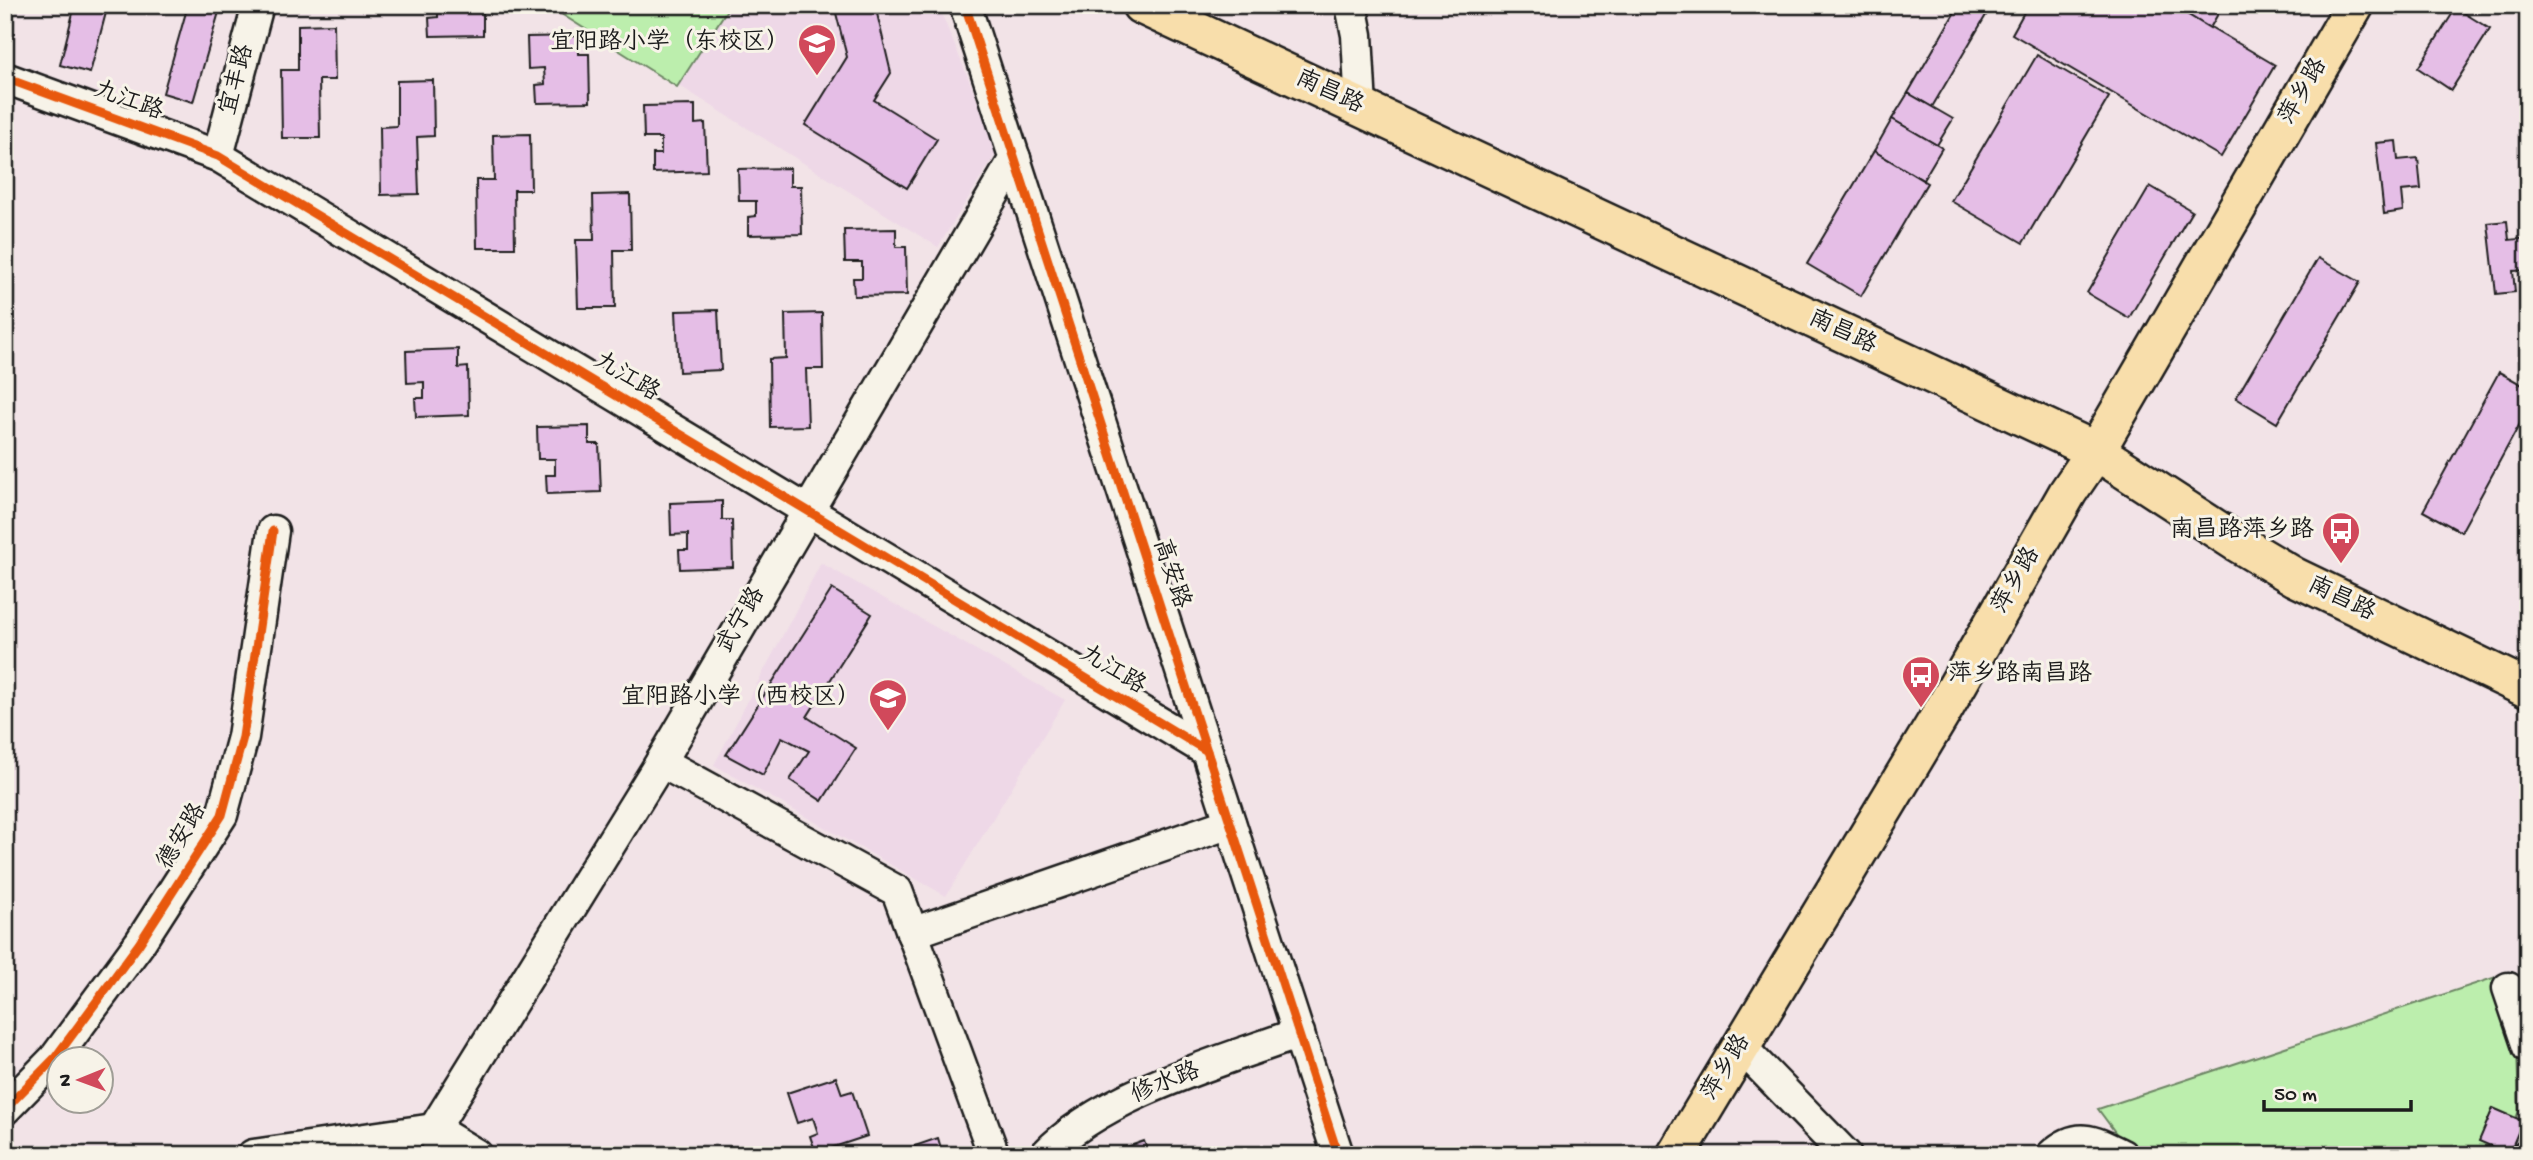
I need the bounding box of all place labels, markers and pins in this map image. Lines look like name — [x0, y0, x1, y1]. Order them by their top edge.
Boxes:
school or university icon: 宜阳路小学（东校区） — [796, 22, 838, 77]
place label: 宜阳路小学（东校区） — [550, 27, 790, 58]
bus stop icon: 南昌路萍乡路 — [2320, 510, 2362, 565]
place label: 南昌路萍乡路 — [2170, 515, 2314, 546]
bus stop icon: 萍乡路南昌路 — [1900, 654, 1942, 709]
place label: 萍乡路南昌路 — [1948, 659, 2092, 690]
school or university icon: 宜阳路小学（西校区） — [867, 677, 909, 732]
place label: 宜阳路小学（西校区） — [621, 682, 861, 713]

